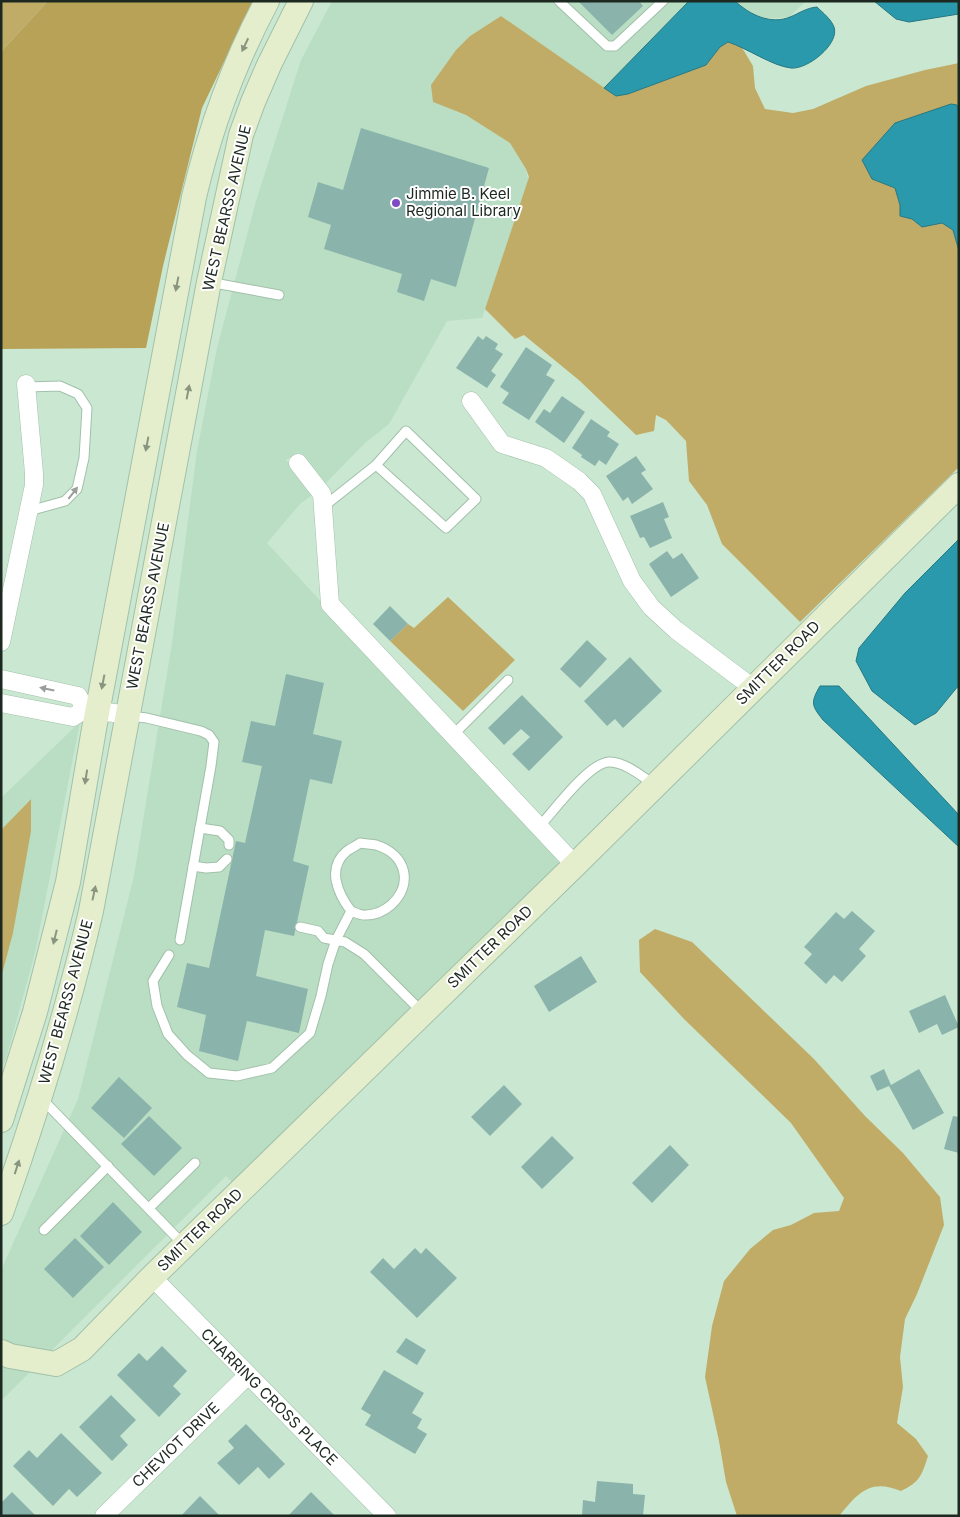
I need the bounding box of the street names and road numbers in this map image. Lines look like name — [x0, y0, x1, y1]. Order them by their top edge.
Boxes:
street label: WEST BEARSS AVENUE — [198, 123, 255, 293]
street label: WEST BEARSS AVENUE — [122, 521, 173, 691]
street label: SMITTER ROAD — [732, 617, 824, 709]
street label: SMITTER ROAD — [443, 901, 536, 992]
street label: WEST BEARSS AVENUE — [34, 917, 97, 1086]
street label: SMITTER ROAD — [153, 1184, 246, 1275]
street label: CHARRING CROSS PLACE — [197, 1324, 342, 1469]
street label: CHEVIOT DRIVE — [128, 1398, 223, 1491]

